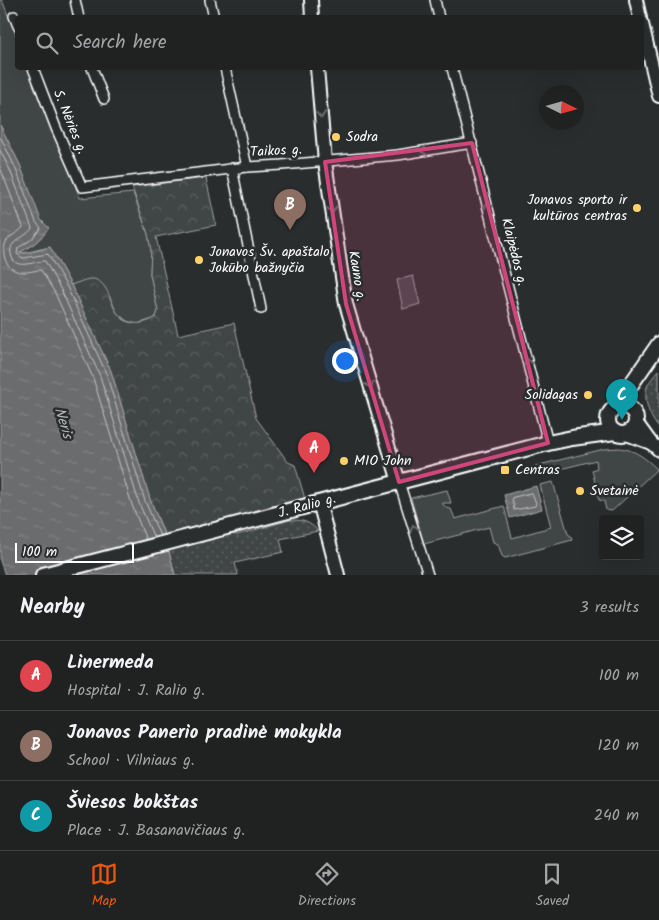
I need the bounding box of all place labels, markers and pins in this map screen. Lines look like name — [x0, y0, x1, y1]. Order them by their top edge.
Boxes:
place label: Sodra — [346, 126, 378, 148]
marker: Sodra — [330, 131, 342, 143]
pin: B — [274, 189, 306, 230]
place label: Jonavos sporto ir kultūros centras — [527, 189, 628, 227]
marker: Jonavos sporto ir kultūros centras — [631, 202, 643, 214]
place label: Jonavos Šv. apaštalo Jokūbo bažnyčia — [209, 241, 330, 279]
marker: Jonavos Šv. apaštalo Jokūbo bažnyčia — [193, 254, 205, 266]
pin: C — [606, 379, 638, 420]
place label: Solidagas — [525, 384, 578, 406]
marker: Solidagas — [582, 389, 594, 401]
pin: A — [298, 432, 330, 473]
place label: MIO John — [354, 450, 411, 472]
marker: MIO John — [338, 455, 350, 467]
place label: Centras — [515, 459, 560, 481]
marker: Centras — [499, 464, 511, 476]
place label: Svetainė — [590, 480, 639, 502]
marker: Svetainė — [574, 485, 586, 497]

